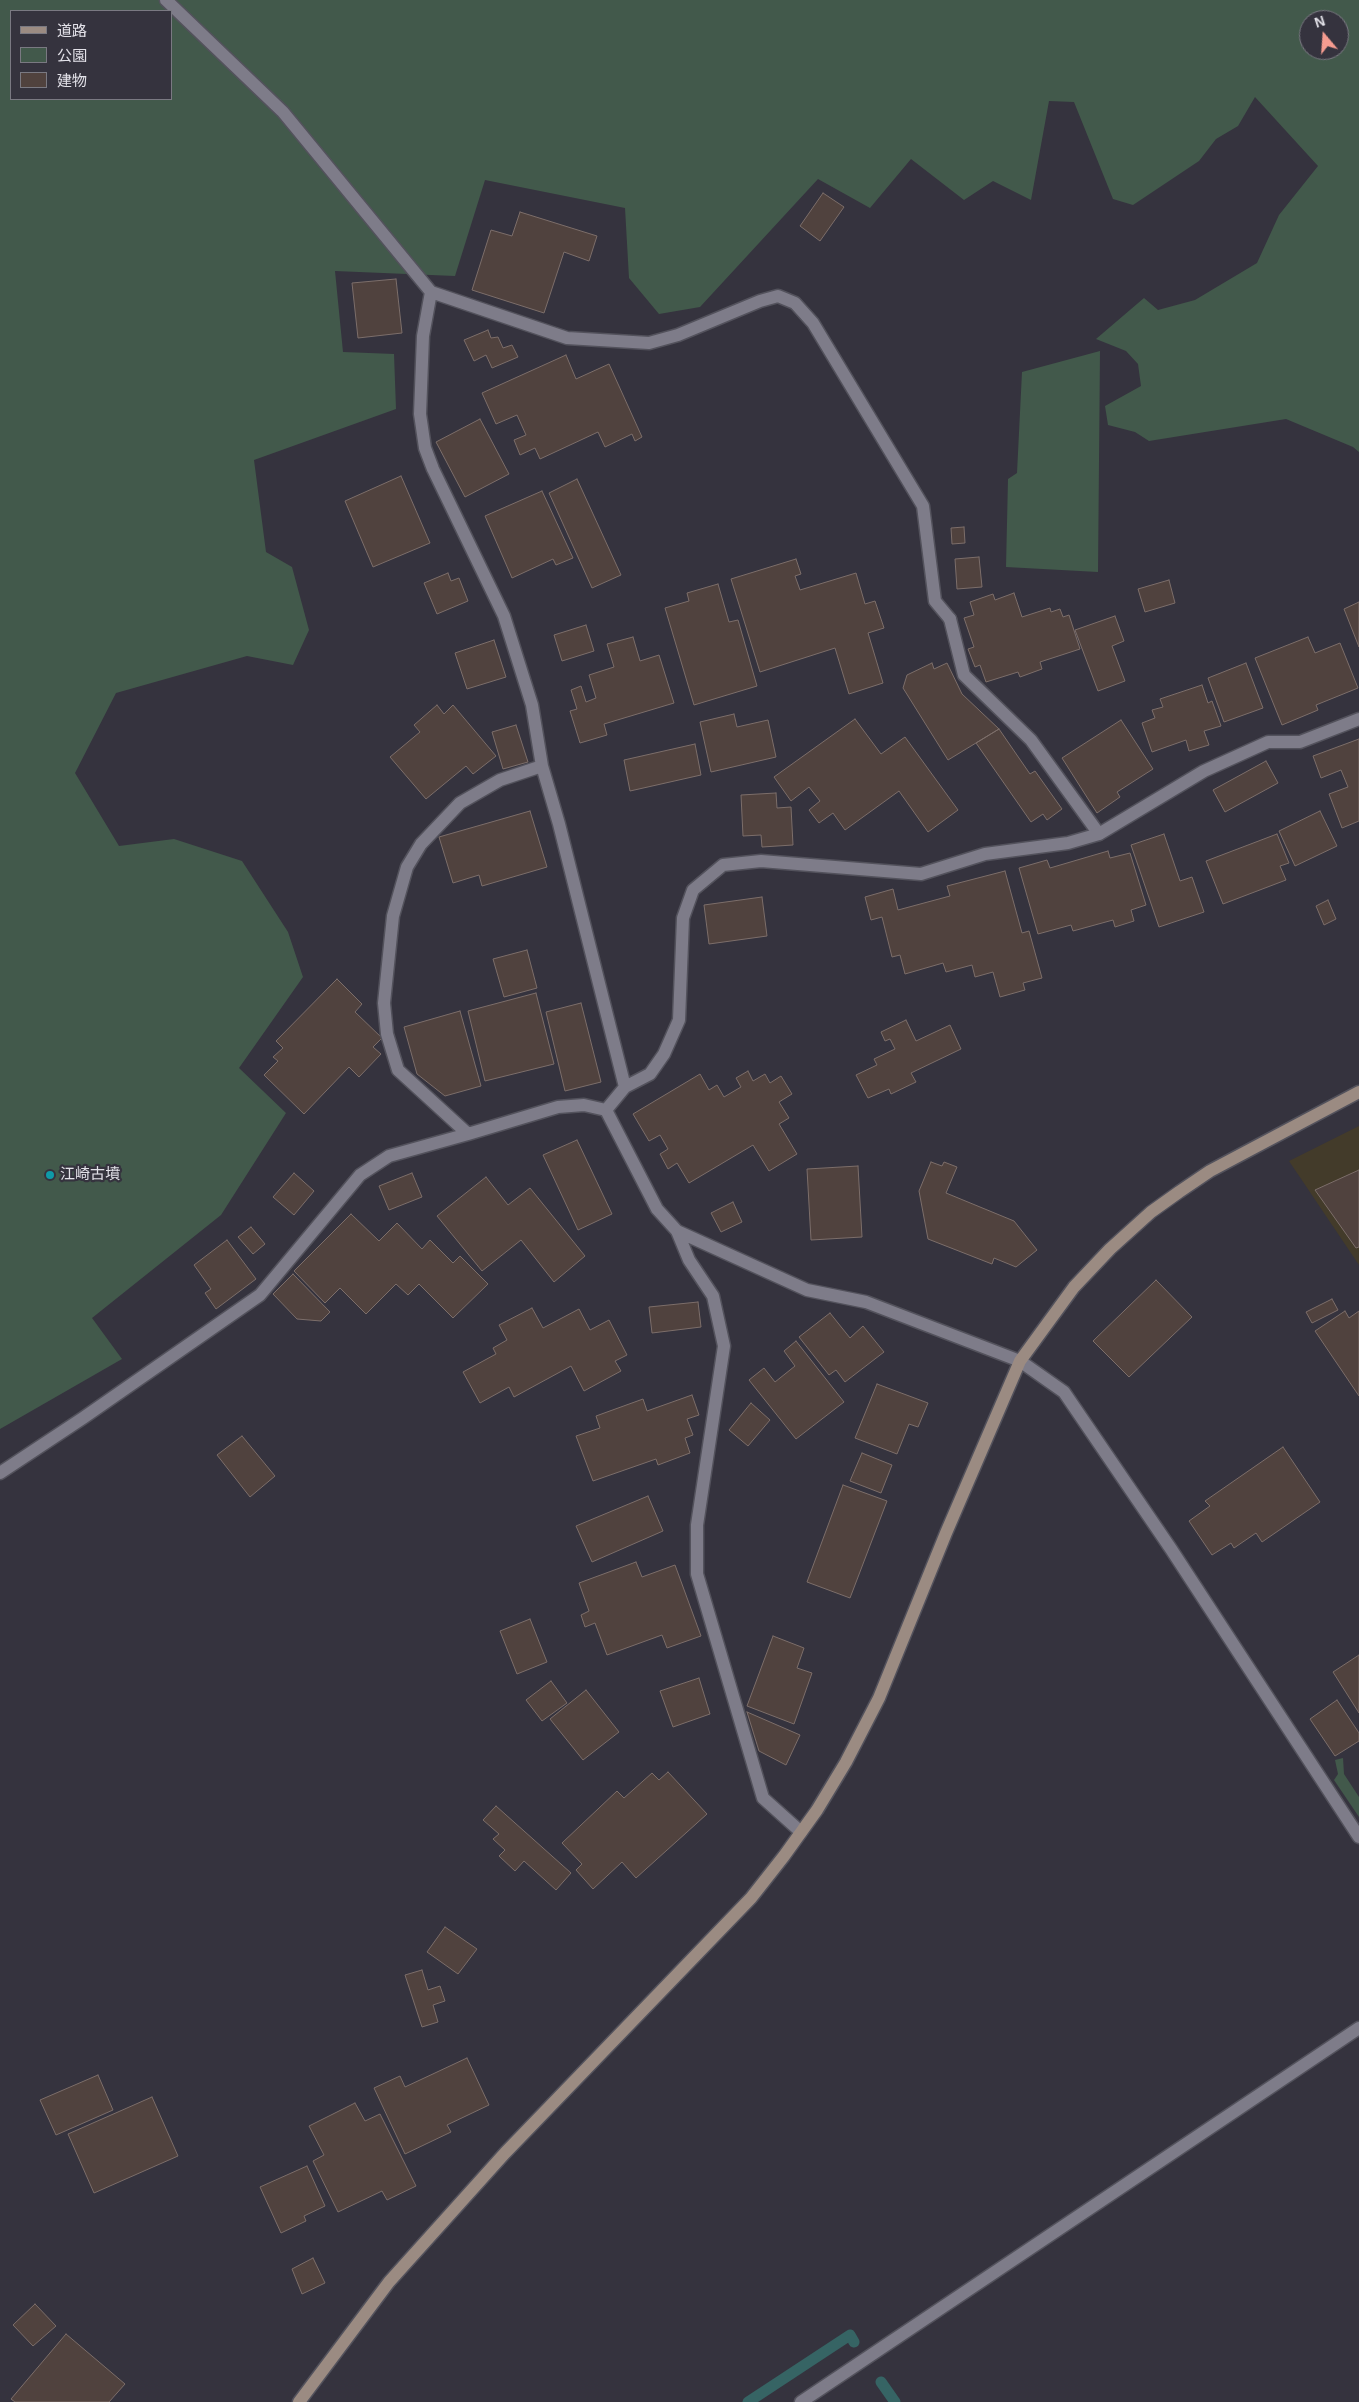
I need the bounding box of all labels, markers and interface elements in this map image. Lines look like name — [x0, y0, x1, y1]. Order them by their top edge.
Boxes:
legend — [10, 10, 172, 100]
north arrow — [1299, 10, 1349, 60]
text: N — [1312, 13, 1327, 31]
text: 道路 — [57, 22, 87, 39]
text: 公園 — [57, 47, 87, 64]
text: 建物 — [57, 72, 87, 89]
place label: 江崎古墳 — [60, 1166, 120, 1184]
marker: 江崎古墳 — [44, 1169, 56, 1181]

